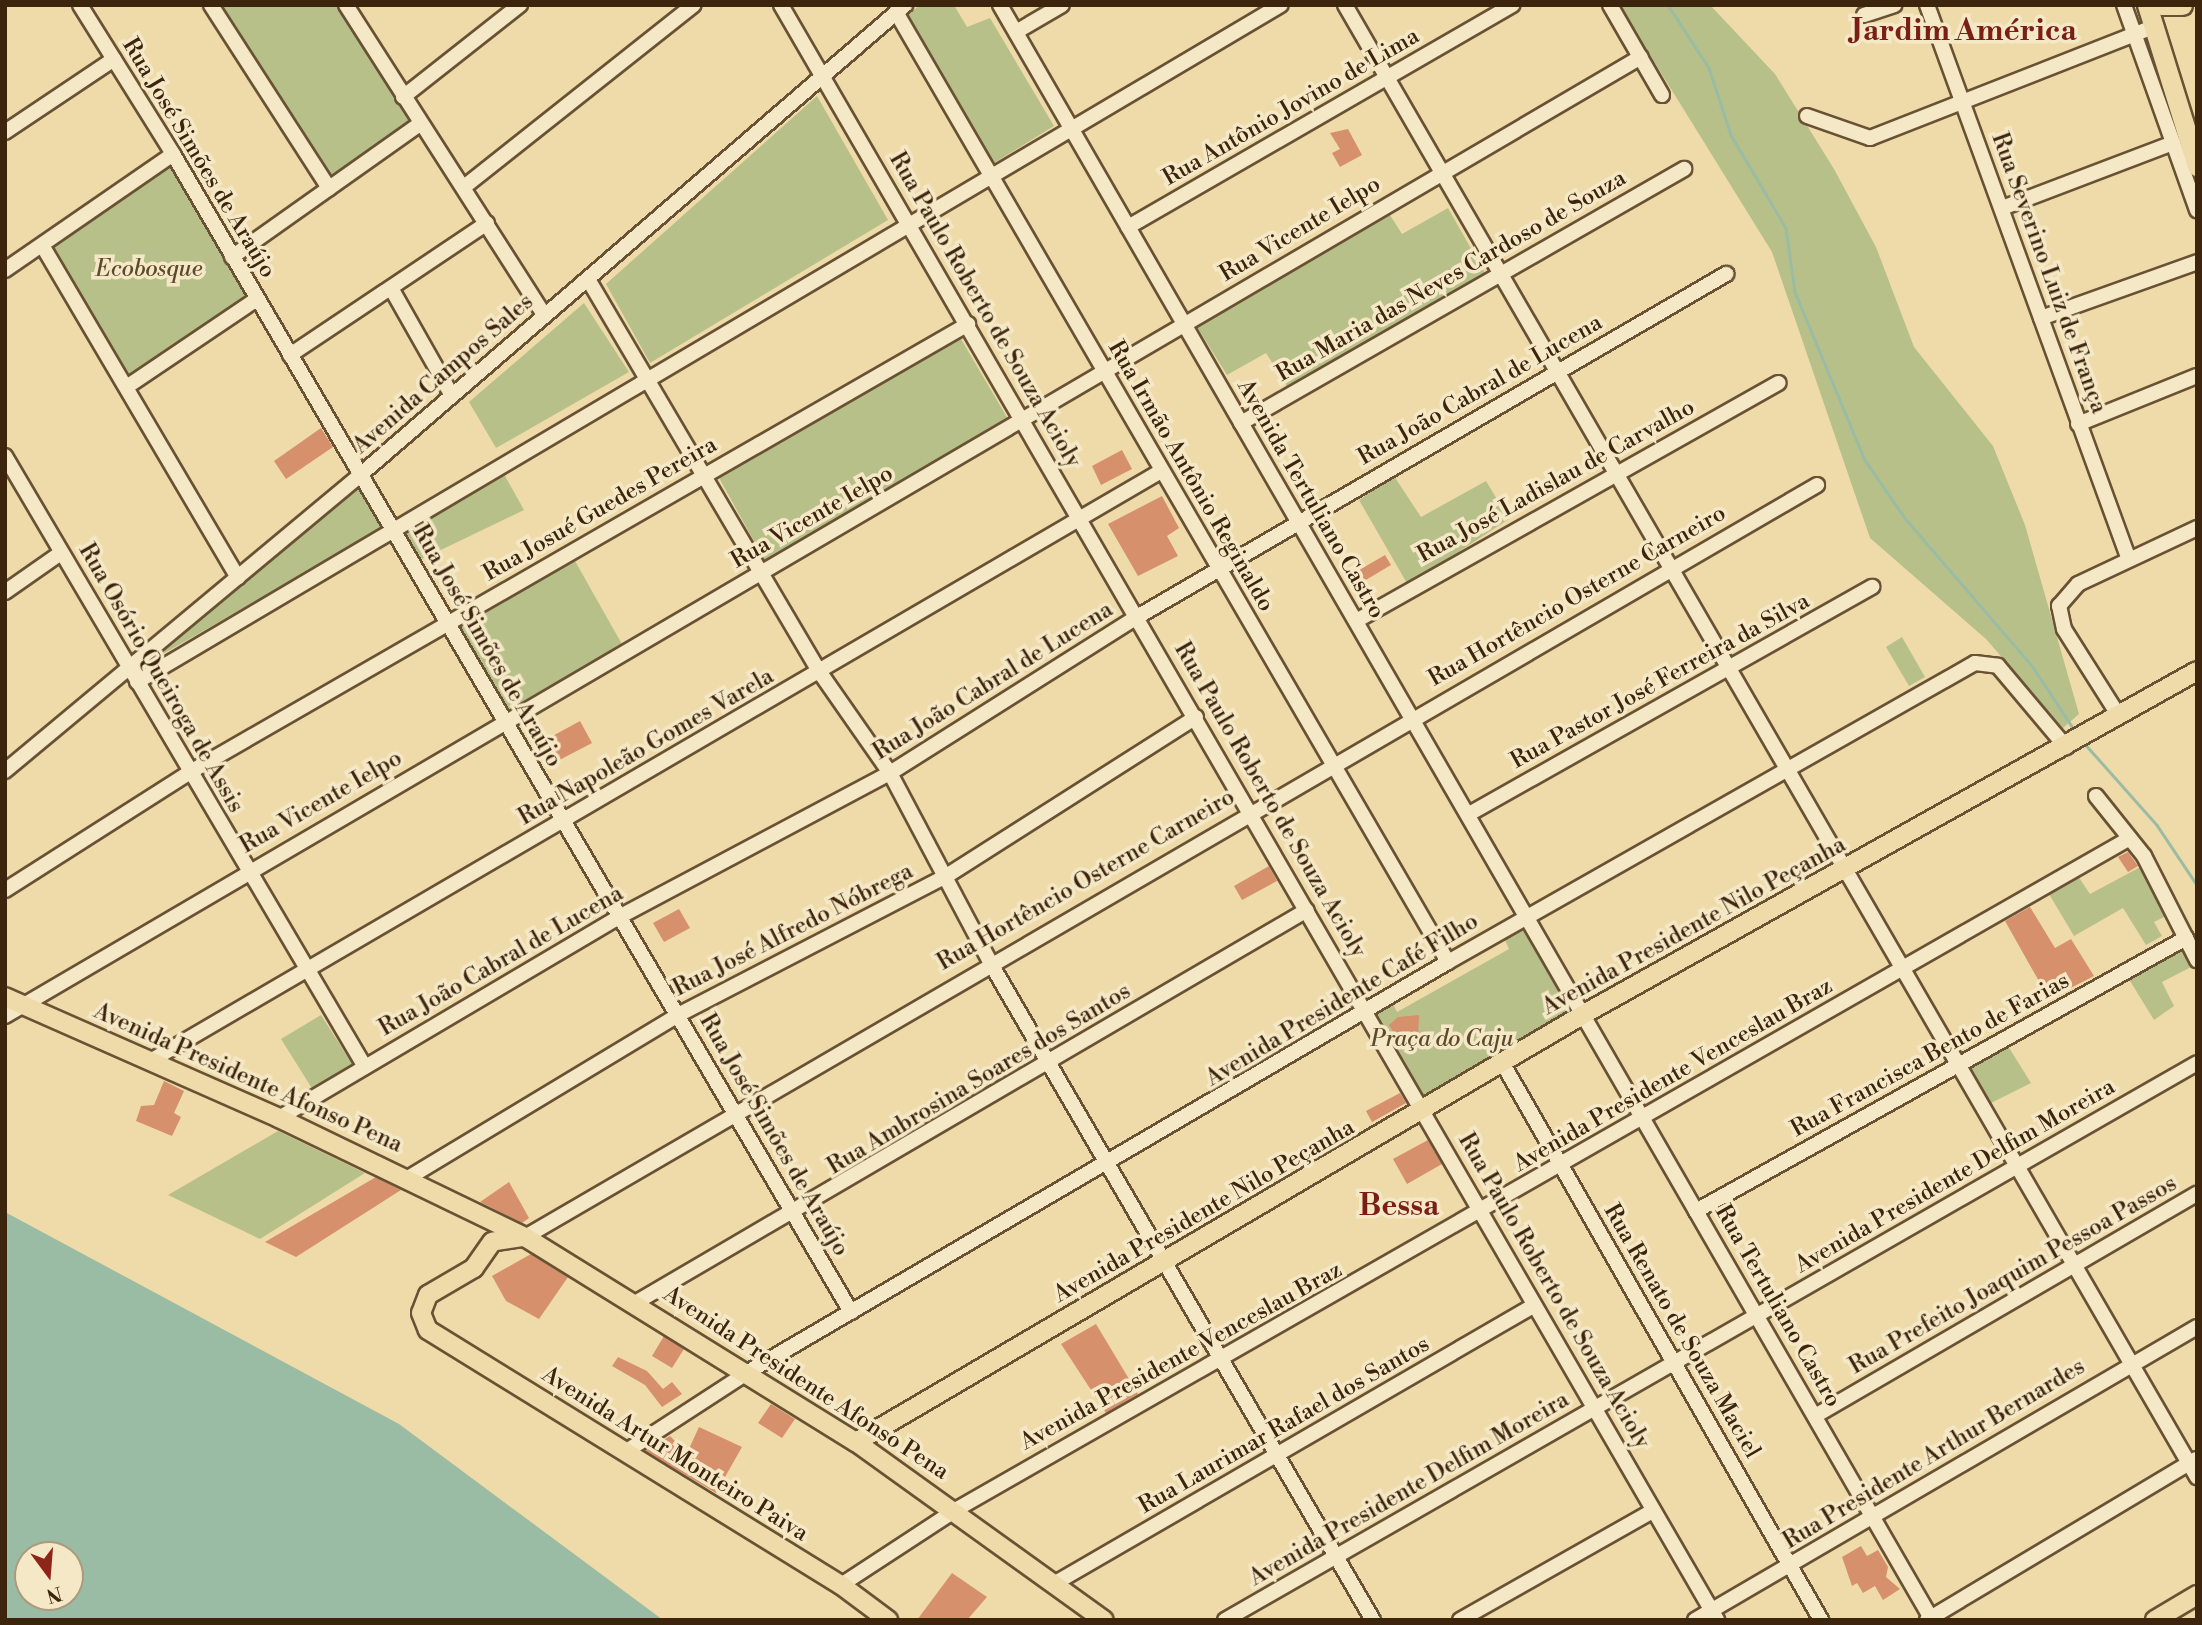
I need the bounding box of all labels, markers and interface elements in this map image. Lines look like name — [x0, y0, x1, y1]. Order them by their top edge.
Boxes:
district label: Jardim América — [1851, 13, 2077, 49]
street label: Rua Antônio Jovino de Lima — [1158, 22, 1424, 192]
street label: Rua José Simões de Araújo — [116, 33, 282, 283]
street label: Rua Severino Luiz de França — [1985, 129, 2113, 417]
street label: Rua Paulo Roberto de Souza Acioly — [883, 147, 1087, 473]
street label: Rua Maria das Neves Cardoso de Souza — [1271, 164, 1631, 388]
street label: Rua Vicente Ielpo — [1215, 170, 1385, 288]
park label: Ecobosque — [96, 255, 202, 283]
street label: Avenida Campos Sales — [347, 288, 539, 460]
street label: Rua João Cabral de Lucena — [1353, 309, 1607, 471]
street label: Rua Irmão Antônio Reginaldo — [1102, 336, 1280, 616]
street label: Avenida Tertuliano Castro — [1231, 375, 1391, 623]
street label: Rua José Ladislau de Carvalho — [1413, 393, 1699, 569]
street label: Rua Josué Guedes Pereira — [478, 431, 722, 587]
street label: Rua Vicente Ielpo — [726, 459, 898, 575]
street label: Rua Hortêncio Osterne Carneiro — [1423, 499, 1731, 693]
street label: Rua José Simões de Araújo — [406, 520, 568, 772]
street label: Rua Osório Queiroga de Assis — [72, 539, 250, 817]
street label: Rua Pastor José Ferreira da Silva — [1506, 587, 1814, 775]
street label: Rua João Cabral de Lucena — [868, 596, 1118, 766]
street label: Rua Paulo Roberto de Souza Acioly — [1168, 637, 1372, 963]
street label: Rua Napoleão Gomes Varela — [513, 663, 779, 831]
street label: Rua Vicente Ielpo — [235, 744, 407, 860]
street label: Rua Hortêncio Osterne Carneiro — [932, 783, 1240, 977]
street label: Avenida Presidente Nilo Peçanha — [1537, 831, 1851, 1021]
street label: Rua José Alfredo Nóbrega — [669, 857, 917, 1003]
street label: Rua João Cabral de Lucena — [374, 880, 628, 1042]
street label: Avenida Presidente Café Filho — [1201, 908, 1483, 1092]
street label: Rua Francisca Bento de Farias — [1786, 967, 2074, 1143]
street label: Avenida Presidente Venceslau Braz — [1509, 972, 1837, 1178]
street label: Rua Ambrosina Soares dos Santos — [822, 977, 1136, 1181]
street label: Avenida Presidente Afonso Pena — [89, 997, 407, 1159]
street label: Rua José Simões de Araújo — [693, 1009, 855, 1261]
park label: Praça do Caju — [1370, 1025, 1514, 1053]
street label: Avenida Presidente Delfim Moreira — [1790, 1073, 2120, 1279]
street label: Avenida Presidente Nilo Peçanha — [1049, 1113, 1359, 1309]
street label: Rua Paulo Roberto de Souza Acioly — [1452, 1128, 1656, 1454]
street label: Rua Prefeito Joaquim Pessoa Passos — [1844, 1170, 2182, 1380]
district label: Bessa — [1359, 1188, 1439, 1224]
street label: Rua Renato de Souza Maciel — [1598, 1199, 1766, 1463]
street label: Rua Tertuliano Castro — [1709, 1200, 1847, 1412]
street label: Avenida Presidente Venceslau Braz — [1015, 1256, 1347, 1456]
street label: Avenida Presidente Afonso Pena — [658, 1280, 954, 1486]
street label: Rua Laurimar Rafael dos Santos — [1134, 1330, 1434, 1520]
street label: Rua Presidente Arthur Bernardes — [1778, 1353, 2090, 1555]
street label: Avenida Artur Monteiro Paiva — [537, 1361, 813, 1547]
street label: Avenida Presidente Delfim Moreira — [1244, 1386, 1574, 1592]
north arrow — [14, 1541, 84, 1611]
text: N — [44, 1581, 65, 1608]

